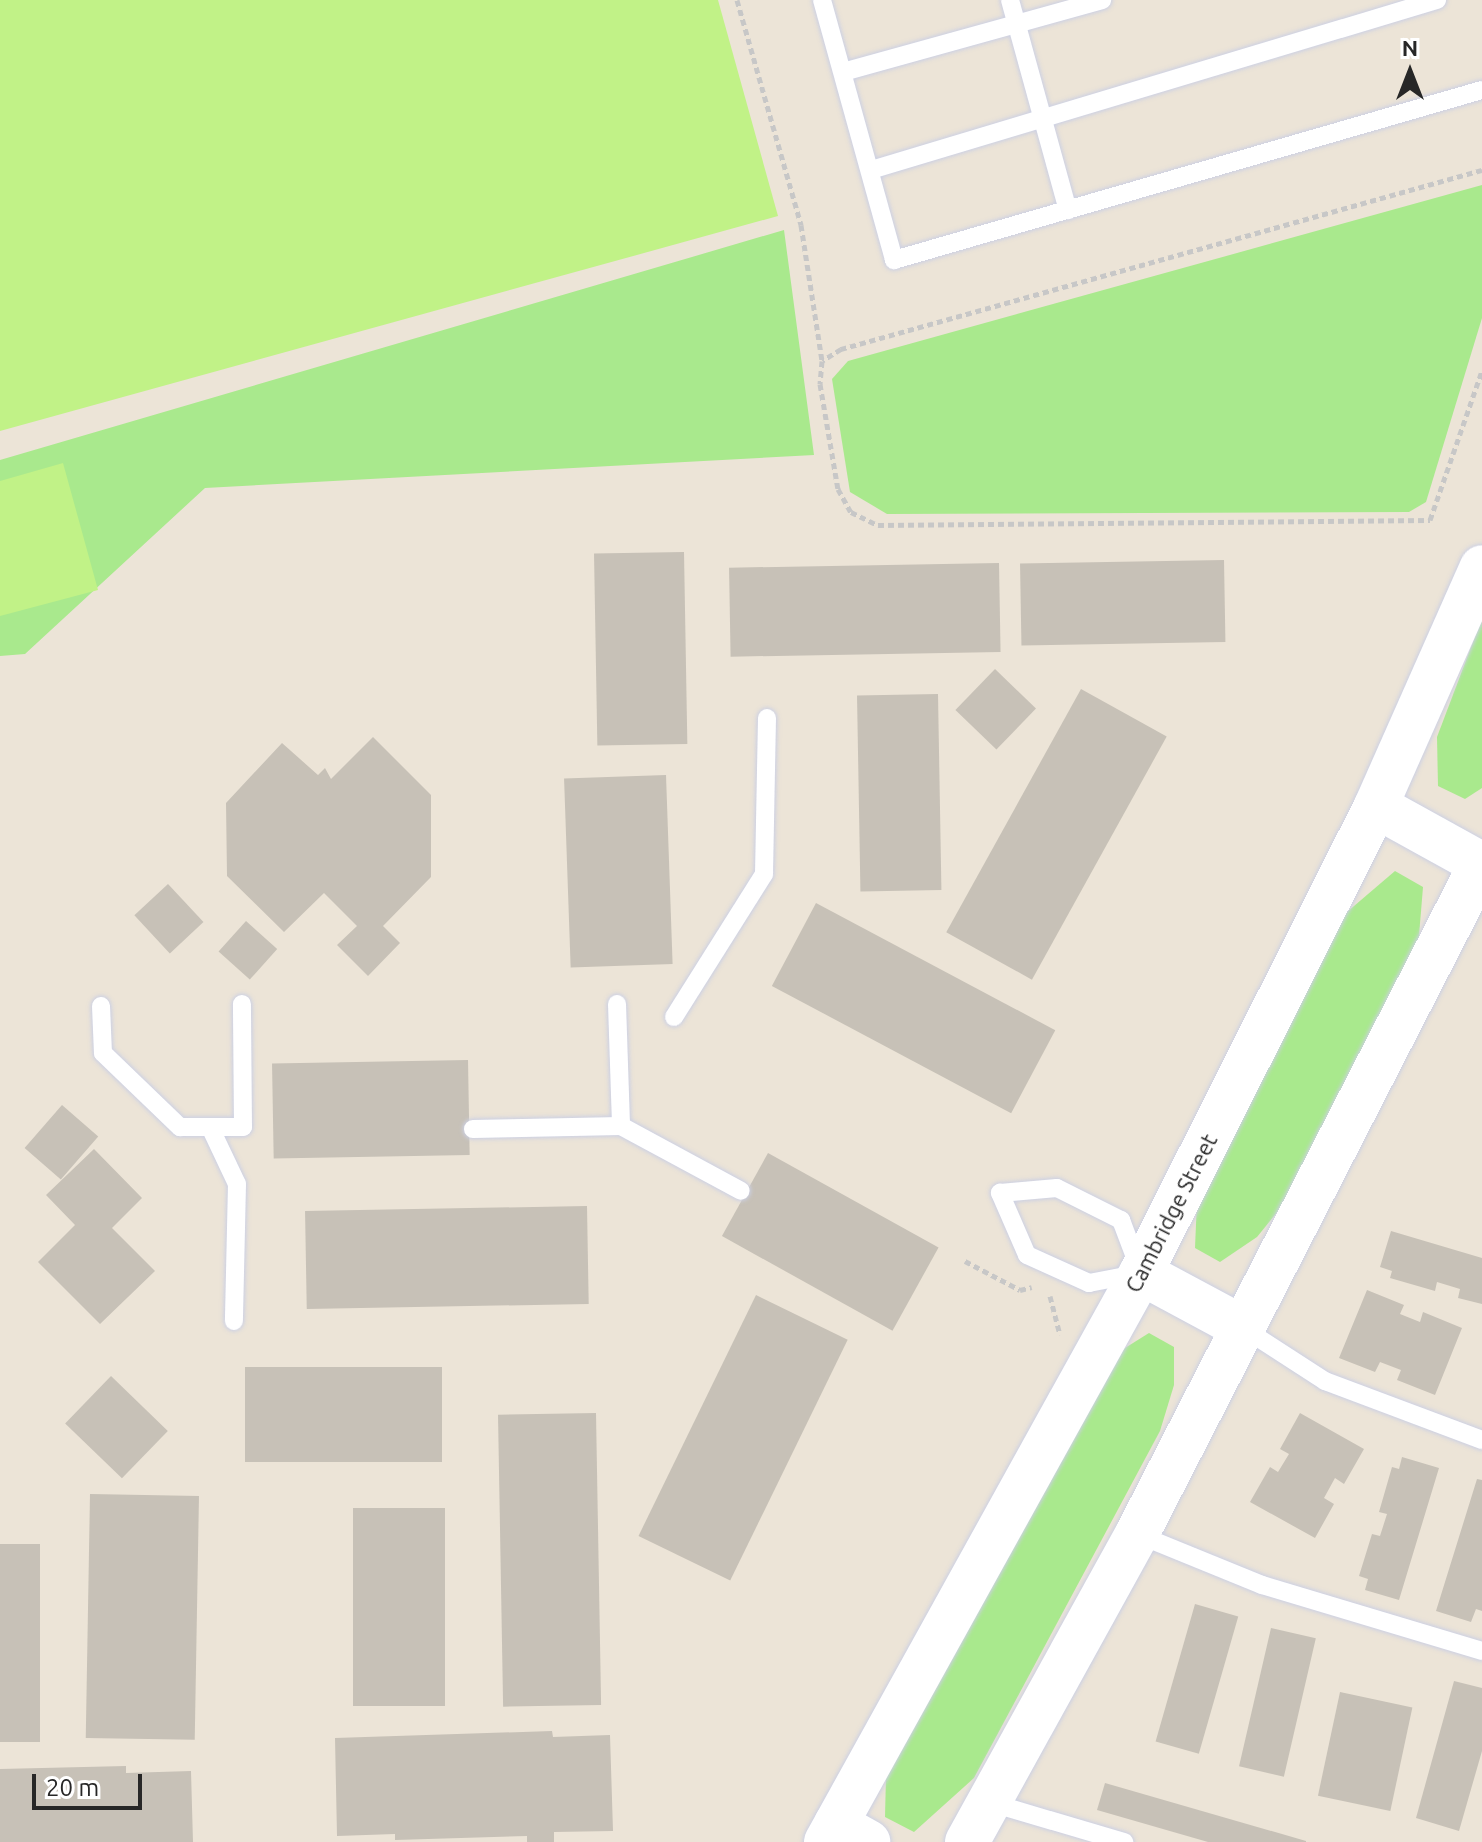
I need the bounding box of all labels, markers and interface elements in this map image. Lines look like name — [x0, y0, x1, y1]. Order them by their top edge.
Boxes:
north arrow — [1370, 32, 1450, 112]
text: N — [1402, 35, 1418, 60]
street label: Cambridge Street — [1120, 1129, 1222, 1297]
scale bar — [36, 1758, 146, 1808]
text: 20 m — [46, 1774, 99, 1801]

